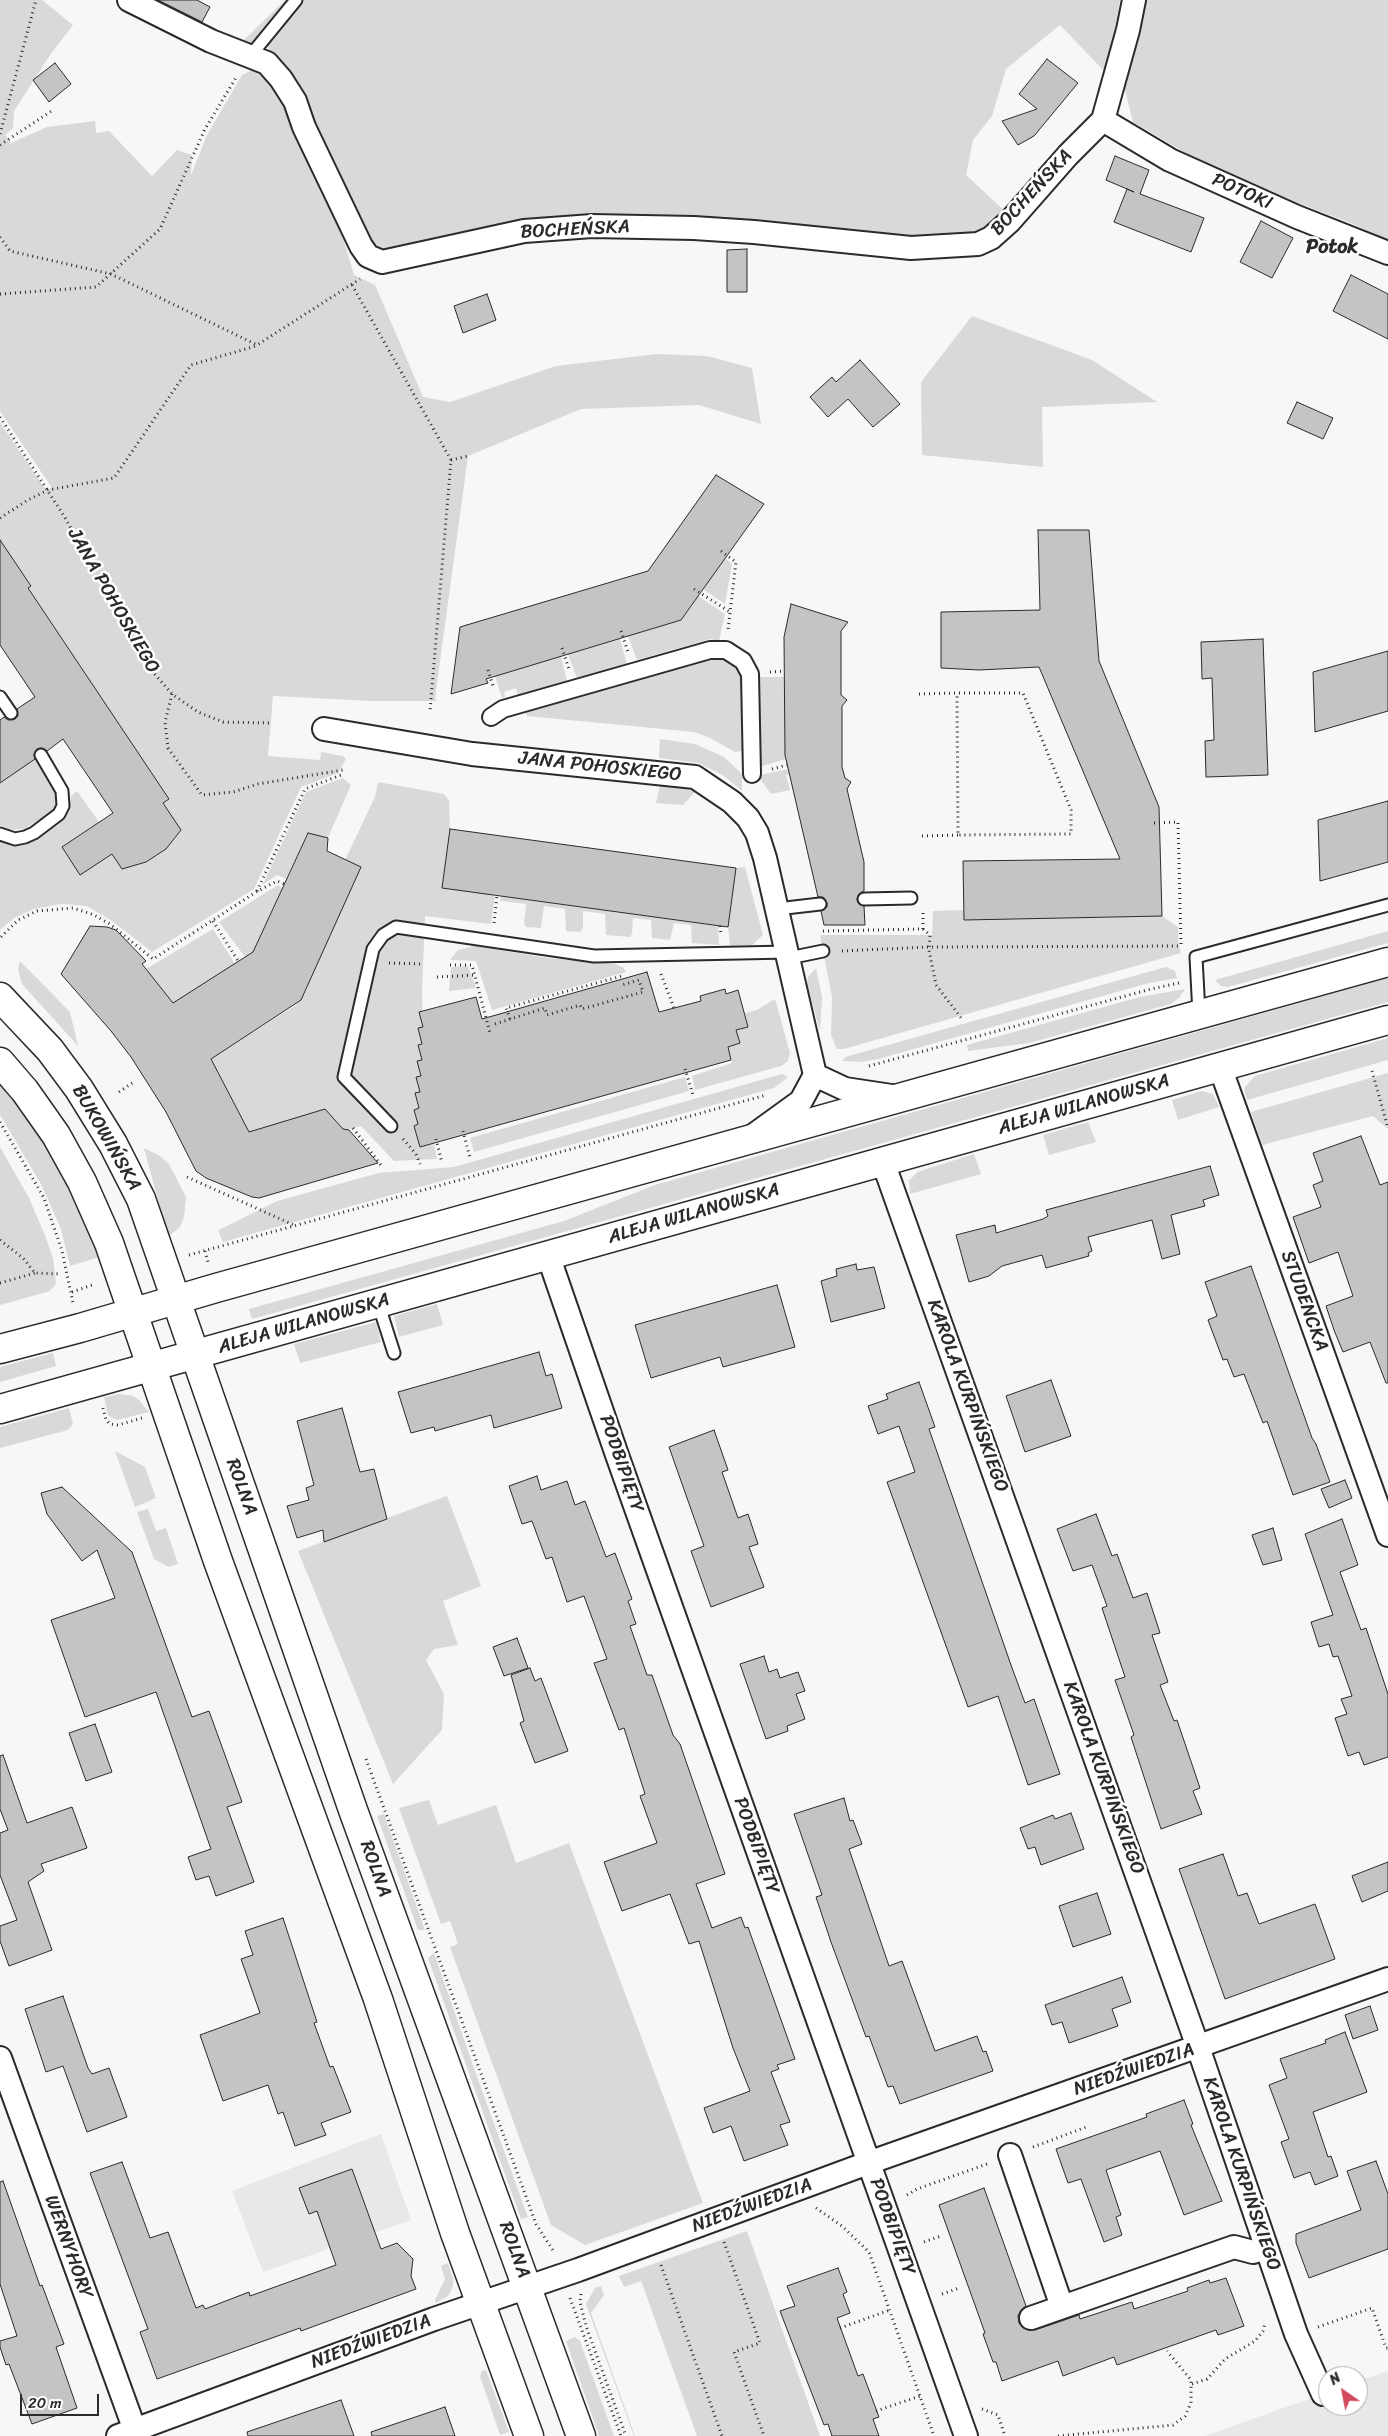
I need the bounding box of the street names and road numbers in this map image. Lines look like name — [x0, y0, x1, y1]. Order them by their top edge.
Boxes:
street label: BOCHEŃSKA — [986, 145, 1078, 241]
street label: POTOKI — [1208, 169, 1276, 215]
street label: BOCHEŃSKA — [520, 216, 630, 244]
street label: JANA POHOSKIEGO — [62, 524, 164, 678]
street label: JANA POHOSKIEGO — [517, 747, 683, 787]
street label: ALEJA WILANOWSKA — [996, 1070, 1172, 1140]
street label: BUKOWIŃSKA — [66, 1081, 146, 1195]
street label: ALEJA WILANOWSKA — [606, 1179, 782, 1249]
street label: STUDENCKA — [1275, 1248, 1333, 1354]
street label: ALEJA WILANOWSKA — [216, 1289, 392, 1359]
street label: KAROLA KURPIŃSKIEGO — [921, 1296, 1013, 1496]
street label: PODBIPIĘTY — [594, 1412, 648, 1516]
street label: ROLNA — [220, 1456, 262, 1518]
street label: KAROLA KURPIŃSKIEGO — [1057, 1678, 1149, 1878]
street label: PODBIPIĘTY — [728, 1794, 784, 1898]
street label: ROLNA — [354, 1838, 396, 1900]
street label: NIEDŹWIEDZIA — [1071, 2039, 1197, 2101]
street label: KAROLA KURPIŃSKIEGO — [1197, 2074, 1285, 2274]
street label: NIEDŹWIEDZIA — [689, 2174, 815, 2238]
street label: PODBIPIĘTY — [864, 2175, 920, 2279]
street label: WERNYHORY — [39, 2192, 97, 2302]
street label: ROLNA — [493, 2219, 535, 2281]
street label: NIEDŹWIEDZIA — [308, 2310, 434, 2374]

